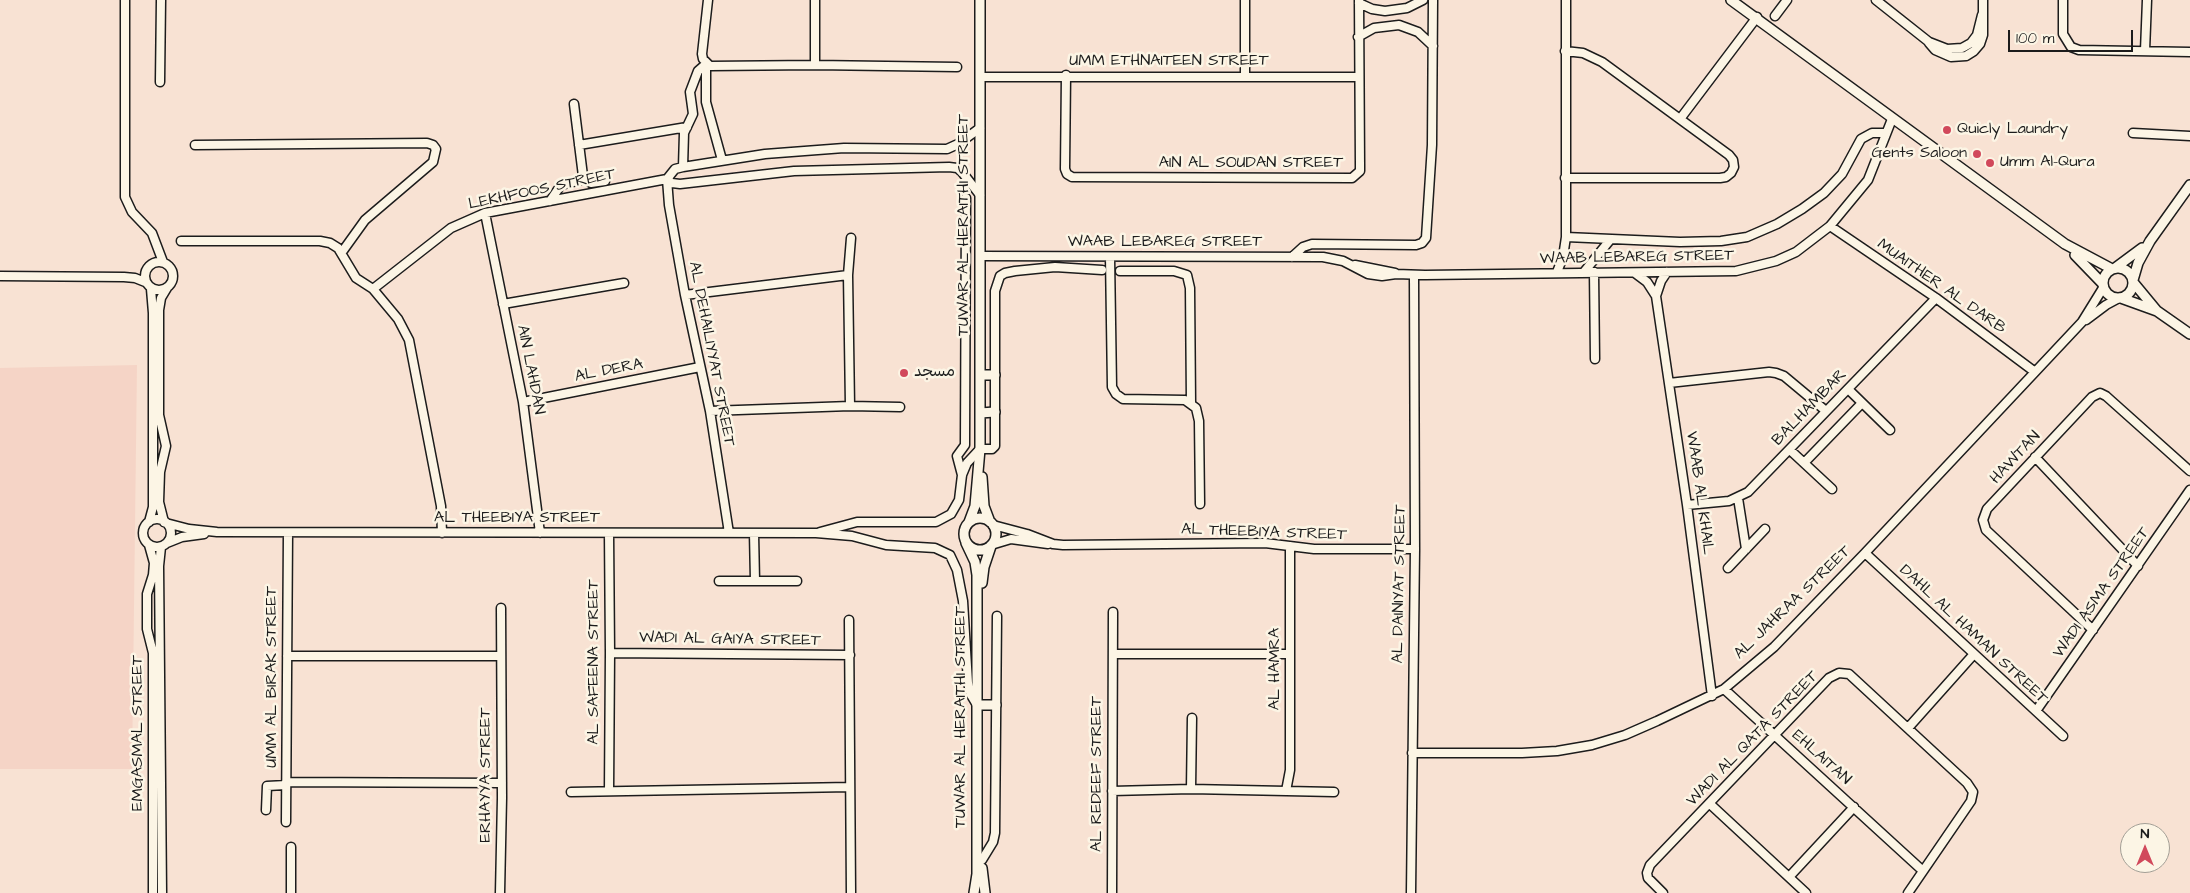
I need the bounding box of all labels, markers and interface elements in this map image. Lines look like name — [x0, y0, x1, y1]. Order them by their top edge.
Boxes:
scale bar — [2010, 20, 2135, 52]
text: 100 m — [2016, 28, 2055, 49]
street label: UMM ETHNAITEEN STREET — [1069, 52, 1269, 72]
street label: TUWAR AL HERAITHI STREET — [955, 114, 975, 336]
place label: Quicly Laundry — [1957, 120, 2068, 140]
marker: Quicly Laundry — [1941, 124, 1953, 136]
place label: Gents Saloon — [1871, 144, 1967, 164]
marker: Gents Saloon — [1971, 148, 1983, 160]
place label: Umm Al-Qura — [2000, 153, 2095, 173]
street label: AIN AL SOUDAN STREET — [1159, 154, 1343, 174]
marker: Umm Al-Qura — [1984, 157, 1996, 169]
street label: LEKHFOOS STREET — [467, 165, 617, 215]
street label: WAAB LEBAREG STREET — [1068, 233, 1262, 253]
street label: MUAITHER AL DARB — [1873, 235, 2009, 339]
street label: WAAB LEBAREG STREET — [1540, 247, 1734, 269]
street label: AL DEHAILIYYAT STREET — [684, 260, 738, 448]
street label: AIN LAHDAN — [512, 324, 548, 416]
street label: AL DERA — [573, 355, 645, 387]
place label: مسجد — [914, 363, 955, 383]
street label: BALHAMBAR — [1769, 366, 1851, 450]
marker: مسجد — [898, 367, 910, 379]
street label: HAWTAN — [1987, 428, 2045, 488]
street label: WAAB AL KHAIL — [1681, 430, 1717, 556]
street label: AL DAINIYAT STREET — [1389, 504, 1411, 664]
street label: AL THEEBIYA STREET — [434, 509, 600, 529]
street label: AL THEEBIYA STREET — [1181, 521, 1347, 545]
street label: WADI ASMA STREET — [2050, 524, 2154, 662]
street label: AL JAHRAA STREET — [1731, 542, 1855, 664]
street label: DAHL AL HAMAN STREET — [1895, 561, 2051, 709]
street label: AL SAFEENA STREET — [585, 579, 605, 745]
street label: UMM AL BIRAK STREET — [263, 586, 283, 768]
street label: TUWAR AL HERAITHI STREET — [952, 606, 972, 828]
street label: AL HAMRA — [1266, 628, 1286, 710]
street label: WADI AL GAIYA STREET — [639, 629, 821, 651]
street label: EMGASMAL STREET — [129, 655, 149, 811]
street label: WADI AL QATA STREET — [1683, 667, 1823, 811]
street label: AL REDEEF STREET — [1088, 696, 1108, 852]
street label: ERHAYYA STREET — [477, 707, 497, 843]
street label: EHLAITAN — [1787, 726, 1855, 790]
north arrow — [2120, 823, 2170, 873]
text: N — [2141, 824, 2149, 844]

